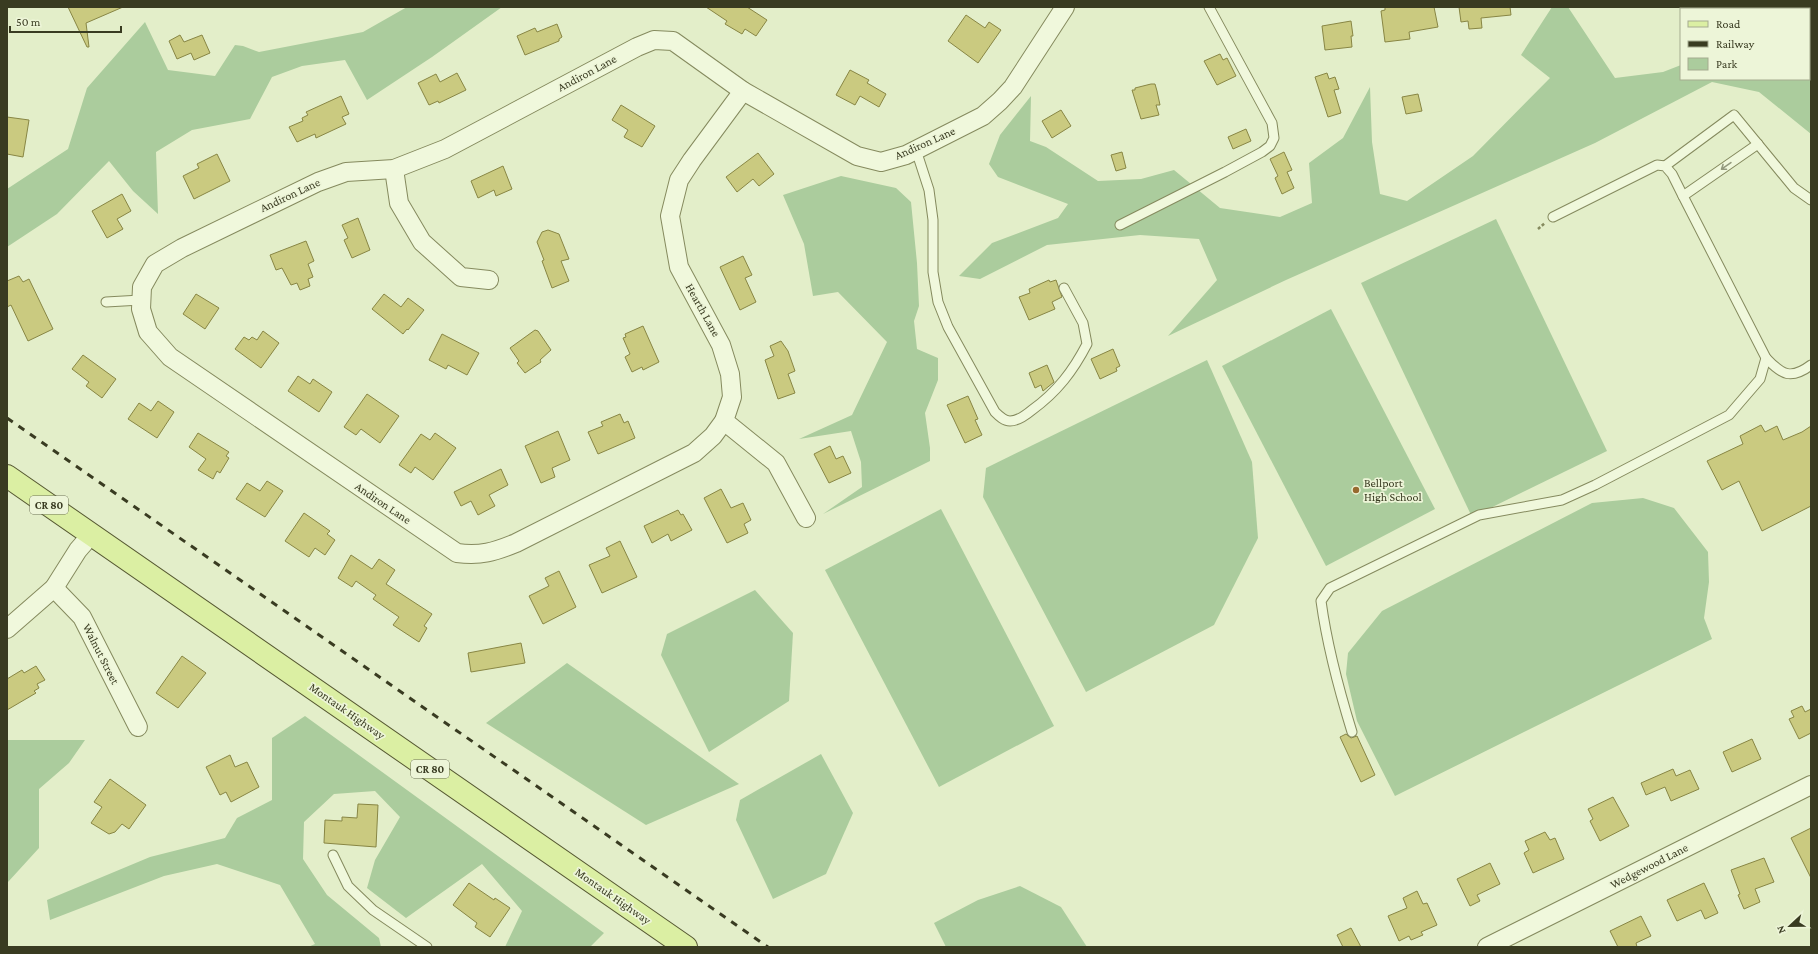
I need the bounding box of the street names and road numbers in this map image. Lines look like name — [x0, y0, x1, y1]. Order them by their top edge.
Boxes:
street label: Andiron Lane — [555, 52, 619, 94]
street label: Andiron Lane — [893, 123, 957, 163]
street label: Andiron Lane — [258, 175, 322, 215]
street label: Hearth Lane — [683, 281, 723, 339]
street label: Andiron Lane — [352, 479, 414, 527]
road number: CR 80 — [30, 496, 68, 514]
street label: Walnut Street — [80, 621, 123, 688]
street label: Montauk Highway — [306, 680, 388, 743]
road number: CR 80 — [411, 760, 449, 778]
street label: Wedgewood Lane — [1608, 840, 1690, 892]
street label: Montauk Highway — [572, 865, 654, 928]

